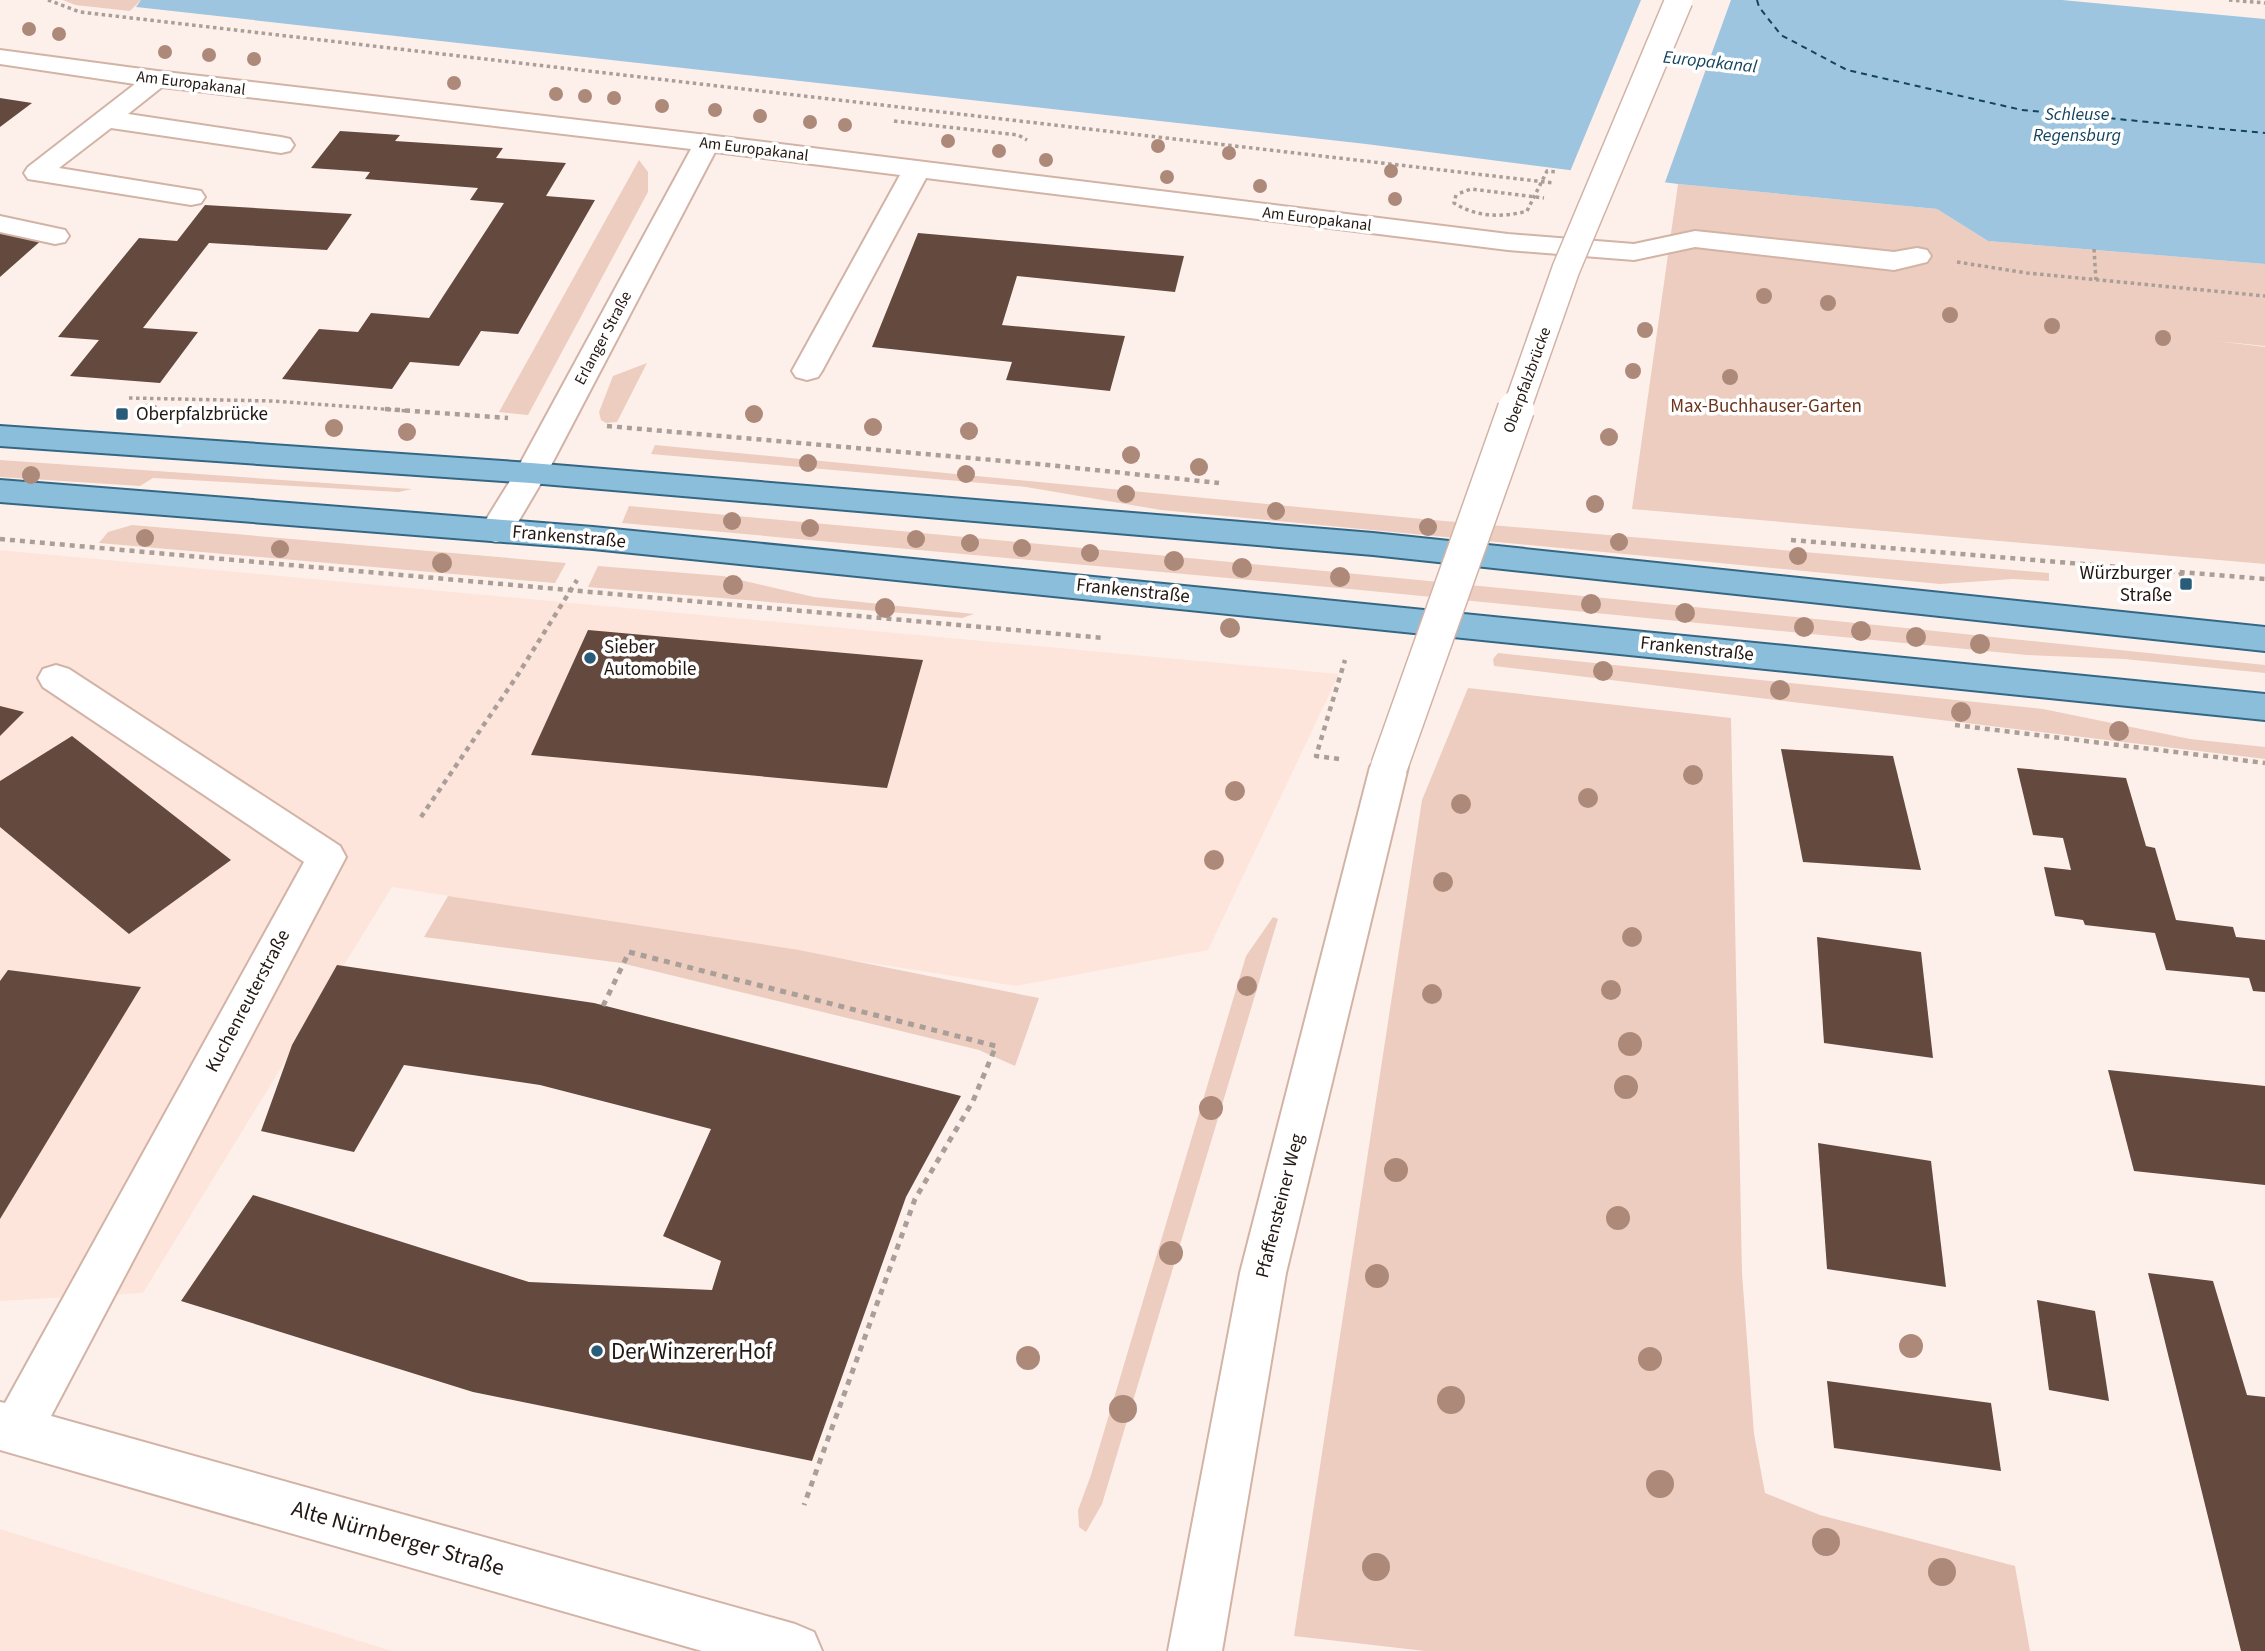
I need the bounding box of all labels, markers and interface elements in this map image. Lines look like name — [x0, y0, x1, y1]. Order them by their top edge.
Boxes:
water label: Europakanal — [1662, 45, 1759, 79]
street label: Am Europakanal — [135, 65, 247, 101]
water label: Schleuse Regensburg — [2033, 102, 2121, 148]
street label: Am Europakanal — [698, 131, 810, 167]
street label: Am Europakanal — [1261, 201, 1373, 237]
street label: Erlanger Straße — [569, 287, 637, 389]
street label: Oberpfalzbrücke — [1498, 324, 1556, 436]
park label: Max-Buchhauser-Garten — [1670, 393, 1862, 420]
place label: Oberpfalzbrücke — [136, 401, 268, 428]
marker: Oberpfalzbrücke — [114, 406, 130, 422]
street label: Frankenstraße — [511, 519, 627, 555]
place label: Würzburger Straße — [2080, 560, 2172, 609]
street label: Frankenstraße — [1075, 572, 1191, 610]
marker: Würzburger Straße — [2178, 576, 2194, 592]
street label: Frankenstraße — [1639, 630, 1755, 668]
place label: Sieber Automobile — [604, 634, 697, 683]
marker: Sieber Automobile — [582, 650, 598, 666]
street label: Kuchenreuterstraße — [199, 925, 297, 1077]
street label: Pfaffensteiner Weg — [1249, 1131, 1311, 1281]
place label: Der Winzerer Hof — [611, 1335, 774, 1368]
marker: Der Winzerer Hof — [589, 1343, 605, 1359]
street label: Alte Nürnberger Straße — [288, 1492, 508, 1584]

